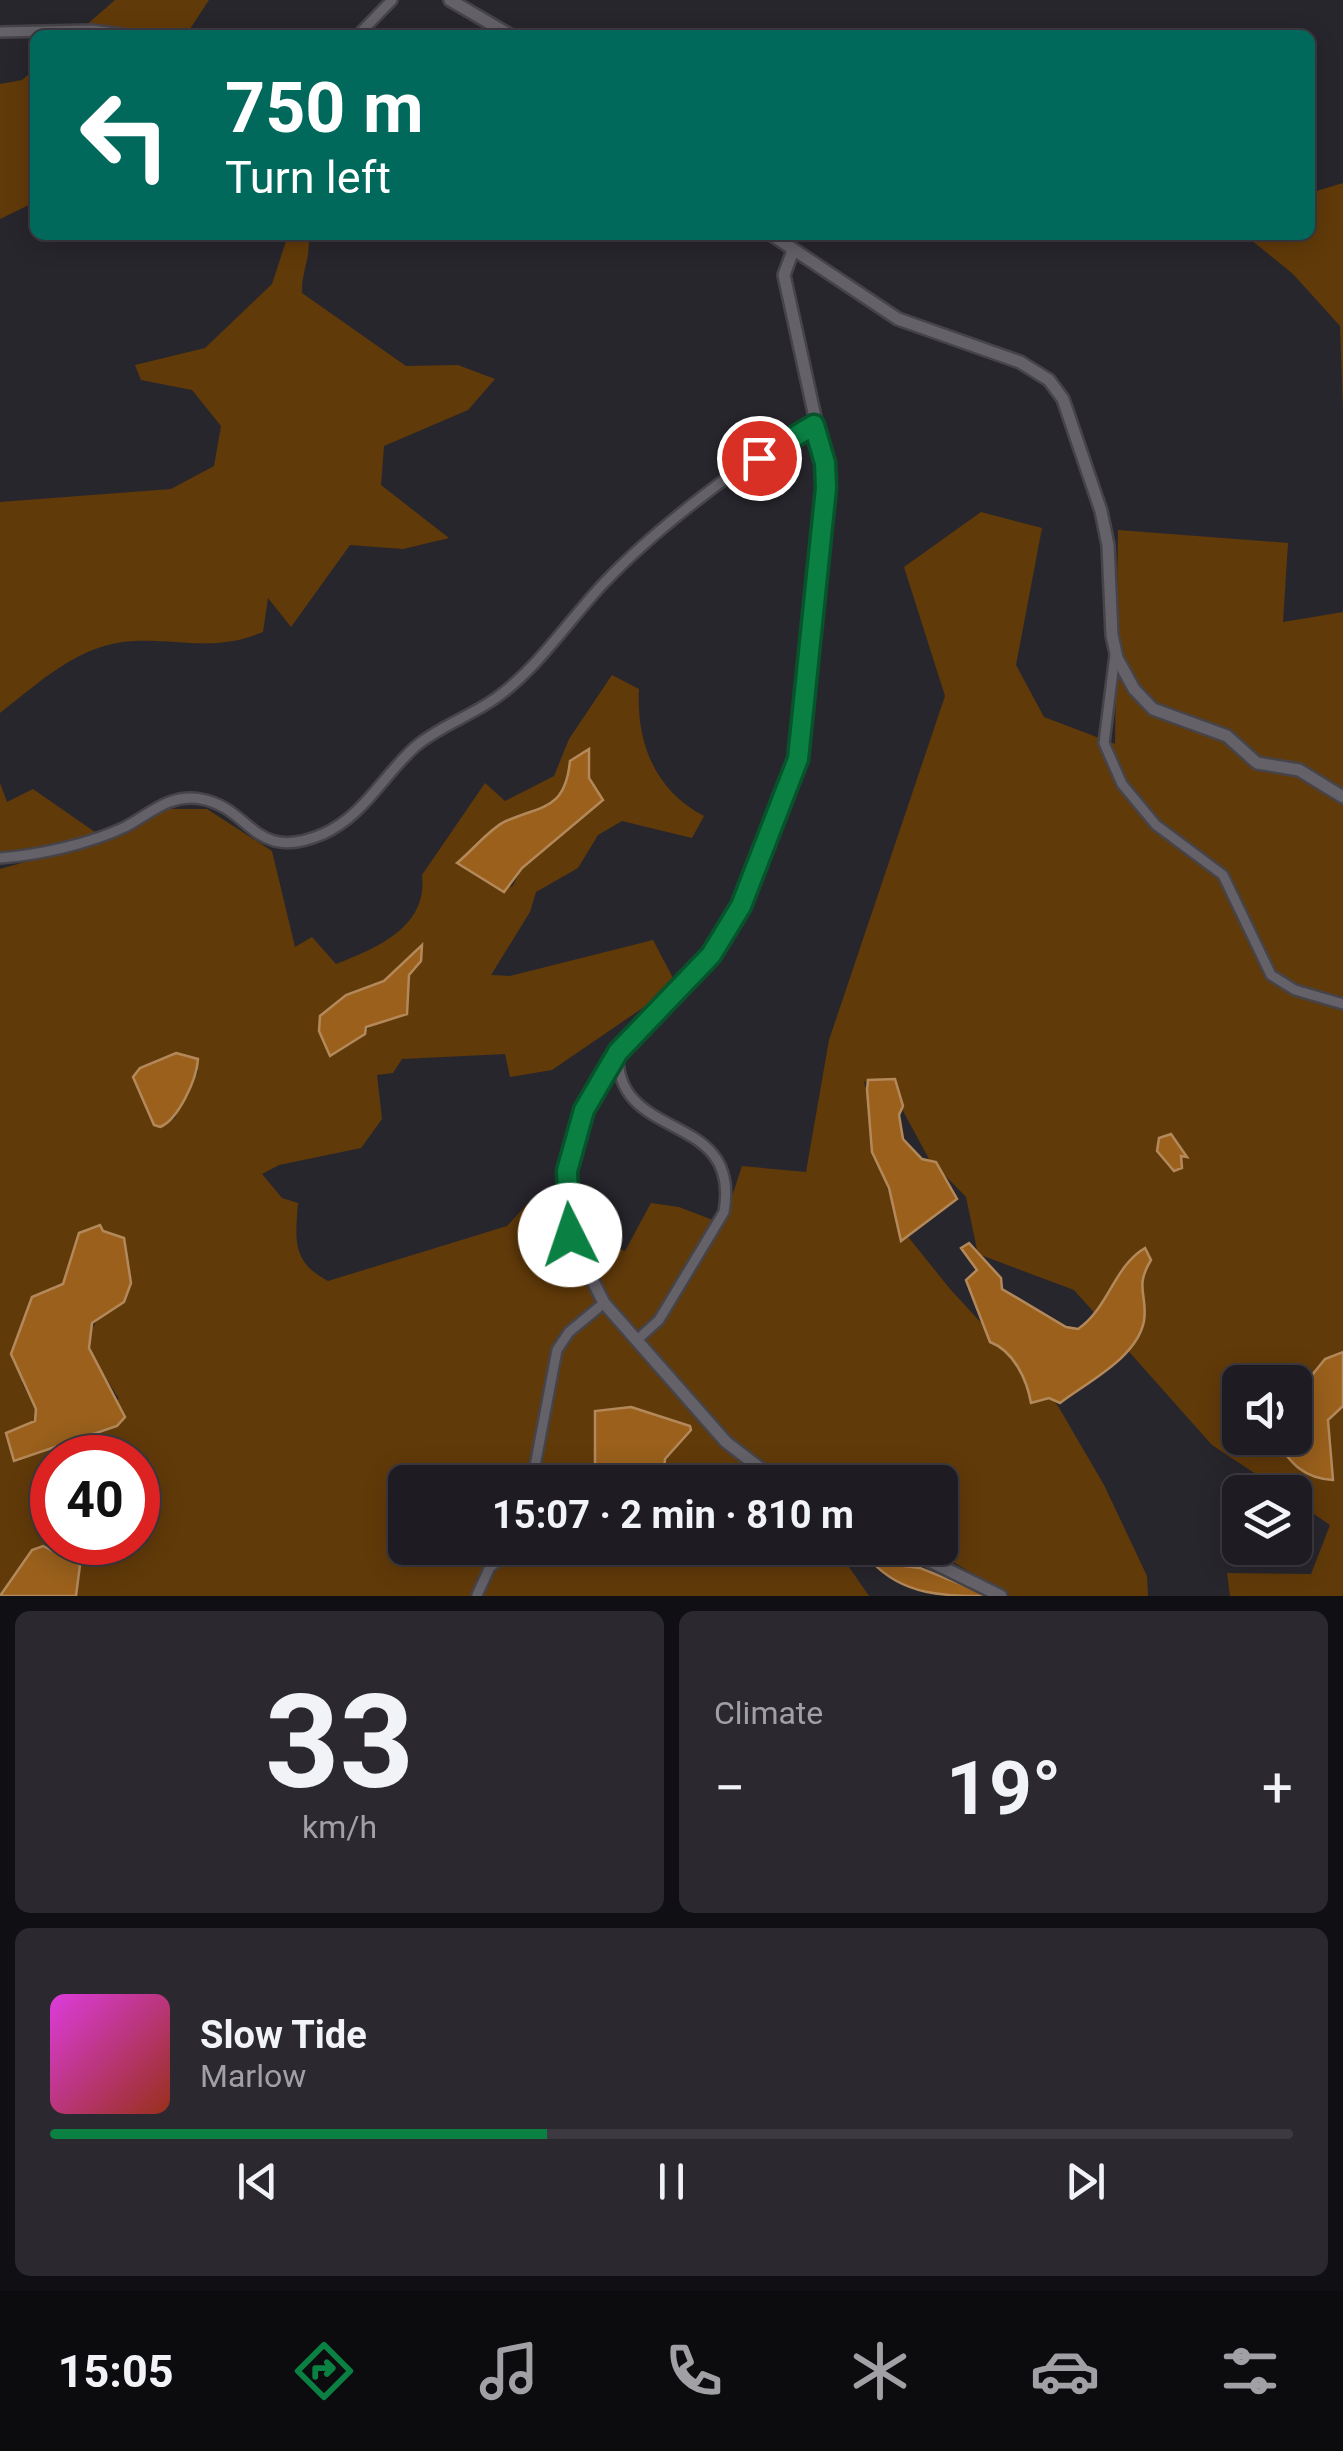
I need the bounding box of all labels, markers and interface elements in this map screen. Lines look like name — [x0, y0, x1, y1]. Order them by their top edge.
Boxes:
text: 750 m — [225, 67, 424, 149]
icon: left — [60, 70, 190, 200]
text: Turn left — [225, 151, 391, 204]
pin — [717, 416, 802, 501]
icon: arrive — [732, 431, 787, 486]
position arrow — [518, 1183, 622, 1287]
map controls — [1222, 1365, 1312, 1565]
button: sound — [1222, 1365, 1312, 1455]
speed limit sign: 40 — [30, 1435, 160, 1565]
button: layers — [1222, 1475, 1312, 1565]
text: 15:07 · 2 min · 810 m — [492, 1493, 854, 1537]
text: 33 — [265, 1666, 414, 1819]
text: Climate — [714, 1694, 823, 1732]
text: 19° — [946, 1744, 1061, 1832]
text: − — [714, 1756, 745, 1820]
text: + — [1262, 1756, 1293, 1820]
text: km/h — [302, 1808, 377, 1846]
text: Slow Tide — [200, 2013, 367, 2057]
text: Marlow — [200, 2057, 306, 2095]
icon: previous — [230, 2154, 285, 2209]
icon: pause — [644, 2154, 699, 2209]
icon: next — [1058, 2154, 1113, 2209]
icon: directions — [289, 2336, 359, 2406]
icon: music — [474, 2336, 544, 2406]
icon: phone — [659, 2336, 729, 2406]
icon: climate — [845, 2336, 915, 2406]
icon: car — [1030, 2336, 1100, 2406]
icon: filters — [1215, 2336, 1285, 2406]
text: 15:05 — [58, 2345, 174, 2398]

